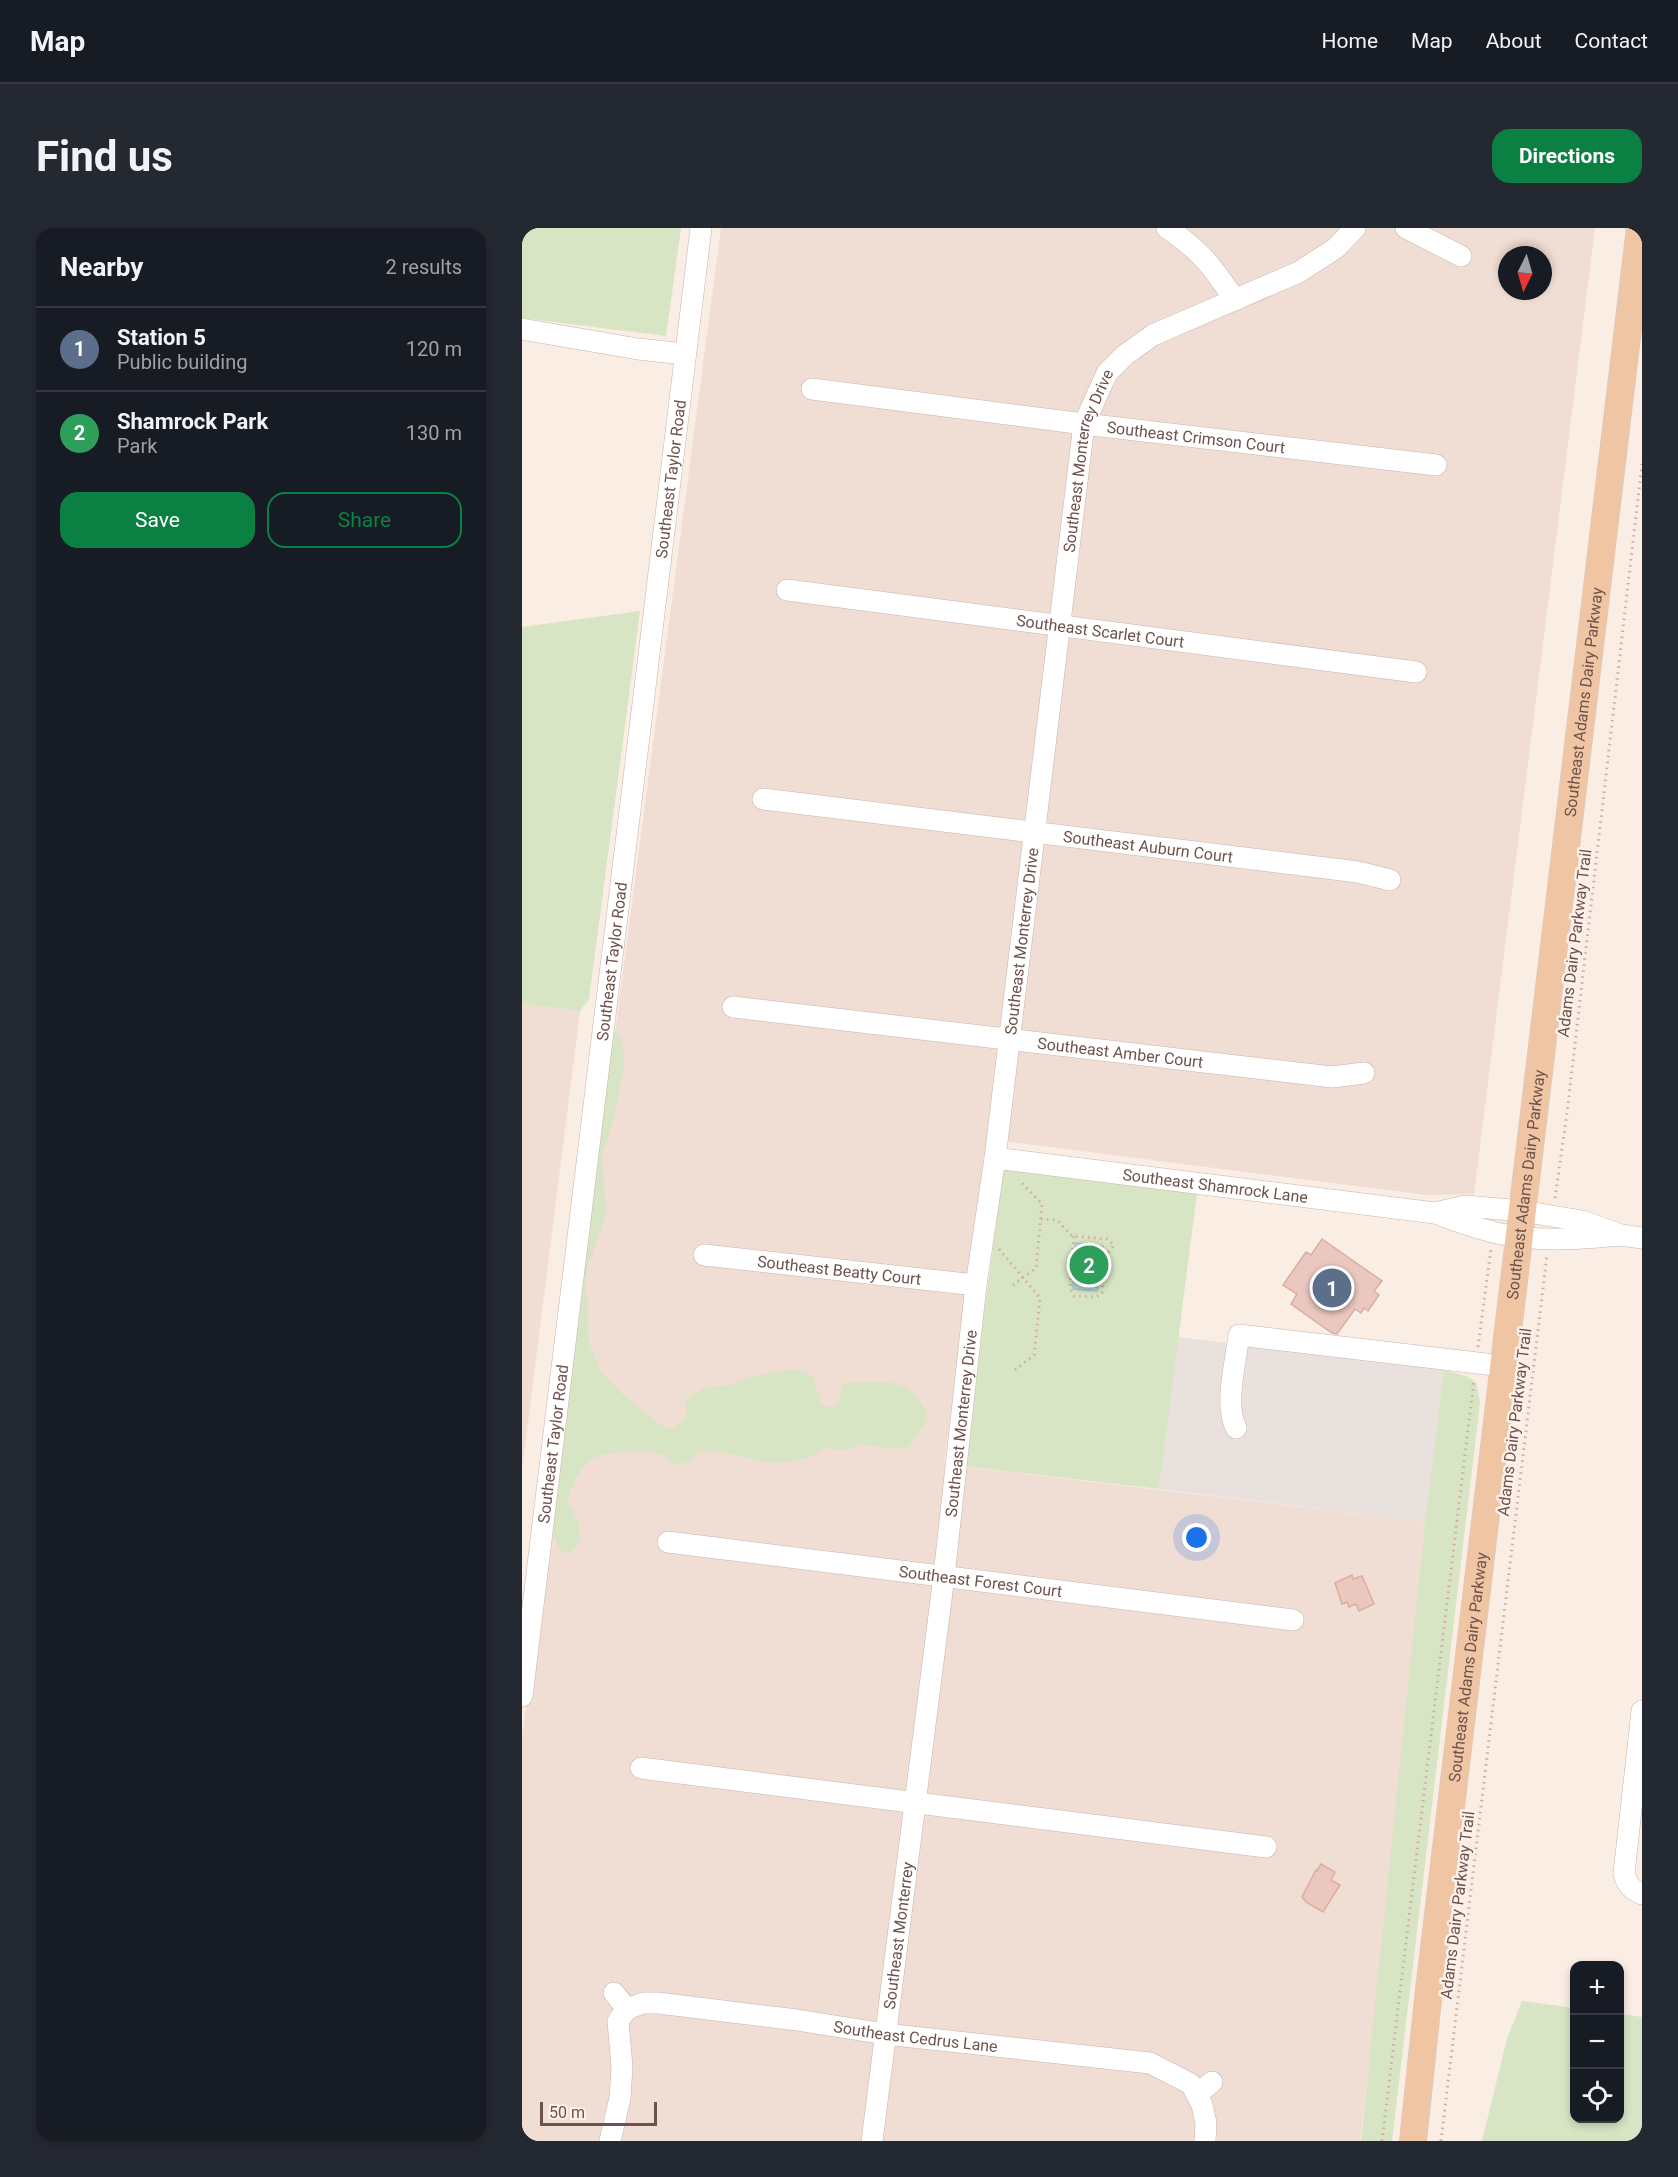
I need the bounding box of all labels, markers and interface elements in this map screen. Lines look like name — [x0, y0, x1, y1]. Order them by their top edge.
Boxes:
text: Map — [30, 25, 85, 58]
text: Home — [1322, 29, 1378, 53]
text: Map — [1411, 29, 1453, 53]
text: About — [1486, 29, 1542, 53]
text: Contact — [1575, 29, 1648, 53]
button: Directions — [1492, 129, 1642, 183]
text: Find us — [36, 132, 173, 181]
north arrow — [1498, 246, 1552, 300]
text: Nearby — [60, 252, 143, 282]
text: 2 results — [386, 255, 462, 279]
text: Station 5 — [117, 325, 206, 350]
text: 1 — [74, 337, 85, 361]
text: 120 m — [406, 337, 462, 361]
text: Public building — [117, 350, 247, 374]
street label: Southeast Monterrey Drive — [1059, 366, 1117, 554]
street label: Southeast Taylor Road — [652, 399, 690, 560]
text: Shamrock Park — [117, 409, 268, 434]
street label: Southeast Crimson Court — [1106, 418, 1286, 457]
text: 2 — [74, 421, 85, 445]
text: 130 m — [406, 421, 462, 445]
text: Park — [117, 434, 157, 458]
button: Save — [60, 492, 255, 548]
button: Share — [267, 492, 462, 548]
street label: Southeast Adams Dairy Parkway — [1561, 586, 1607, 818]
street label: Southeast Scarlet Court — [1015, 611, 1185, 652]
street label: Southeast Auburn Court — [1062, 827, 1234, 867]
street label: Southeast Monterrey Drive — [1001, 847, 1043, 1036]
street label: Adams Dairy Parkway Trail — [1554, 848, 1595, 1038]
street label: Southeast Taylor Road — [593, 881, 631, 1042]
street label: Southeast Amber Court — [1036, 1034, 1204, 1072]
street label: Southeast Adams Dairy Parkway — [1503, 1068, 1549, 1301]
street label: Southeast Shamrock Lane — [1121, 1165, 1309, 1207]
pin: 2 — [1070, 1242, 1108, 1288]
street label: Southeast Beatty Court — [756, 1252, 922, 1289]
pin: 1 — [1312, 1266, 1352, 1310]
street label: Adams Dairy Parkway Trail — [1494, 1327, 1535, 1517]
street label: Southeast Monterrey Drive — [942, 1329, 981, 1518]
street label: Southeast Taylor Road — [534, 1363, 572, 1524]
your location — [1182, 1523, 1211, 1552]
street label: Southeast Adams Dairy Parkway — [1445, 1551, 1491, 1783]
street label: Southeast Forest Court — [898, 1562, 1063, 1601]
street label: Adams Dairy Parkway Trail — [1437, 1810, 1478, 2000]
street label: Southeast Monterrey — [880, 1860, 918, 2011]
map controls — [1570, 1961, 1624, 2123]
button: + — [1570, 1961, 1624, 2015]
button: − — [1570, 2015, 1624, 2069]
street label: Southeast Cedrus Lane — [832, 2017, 999, 2056]
button: locate — [1570, 2069, 1624, 2123]
scale bar — [540, 2099, 657, 2126]
text: 50 m — [549, 2103, 585, 2122]

